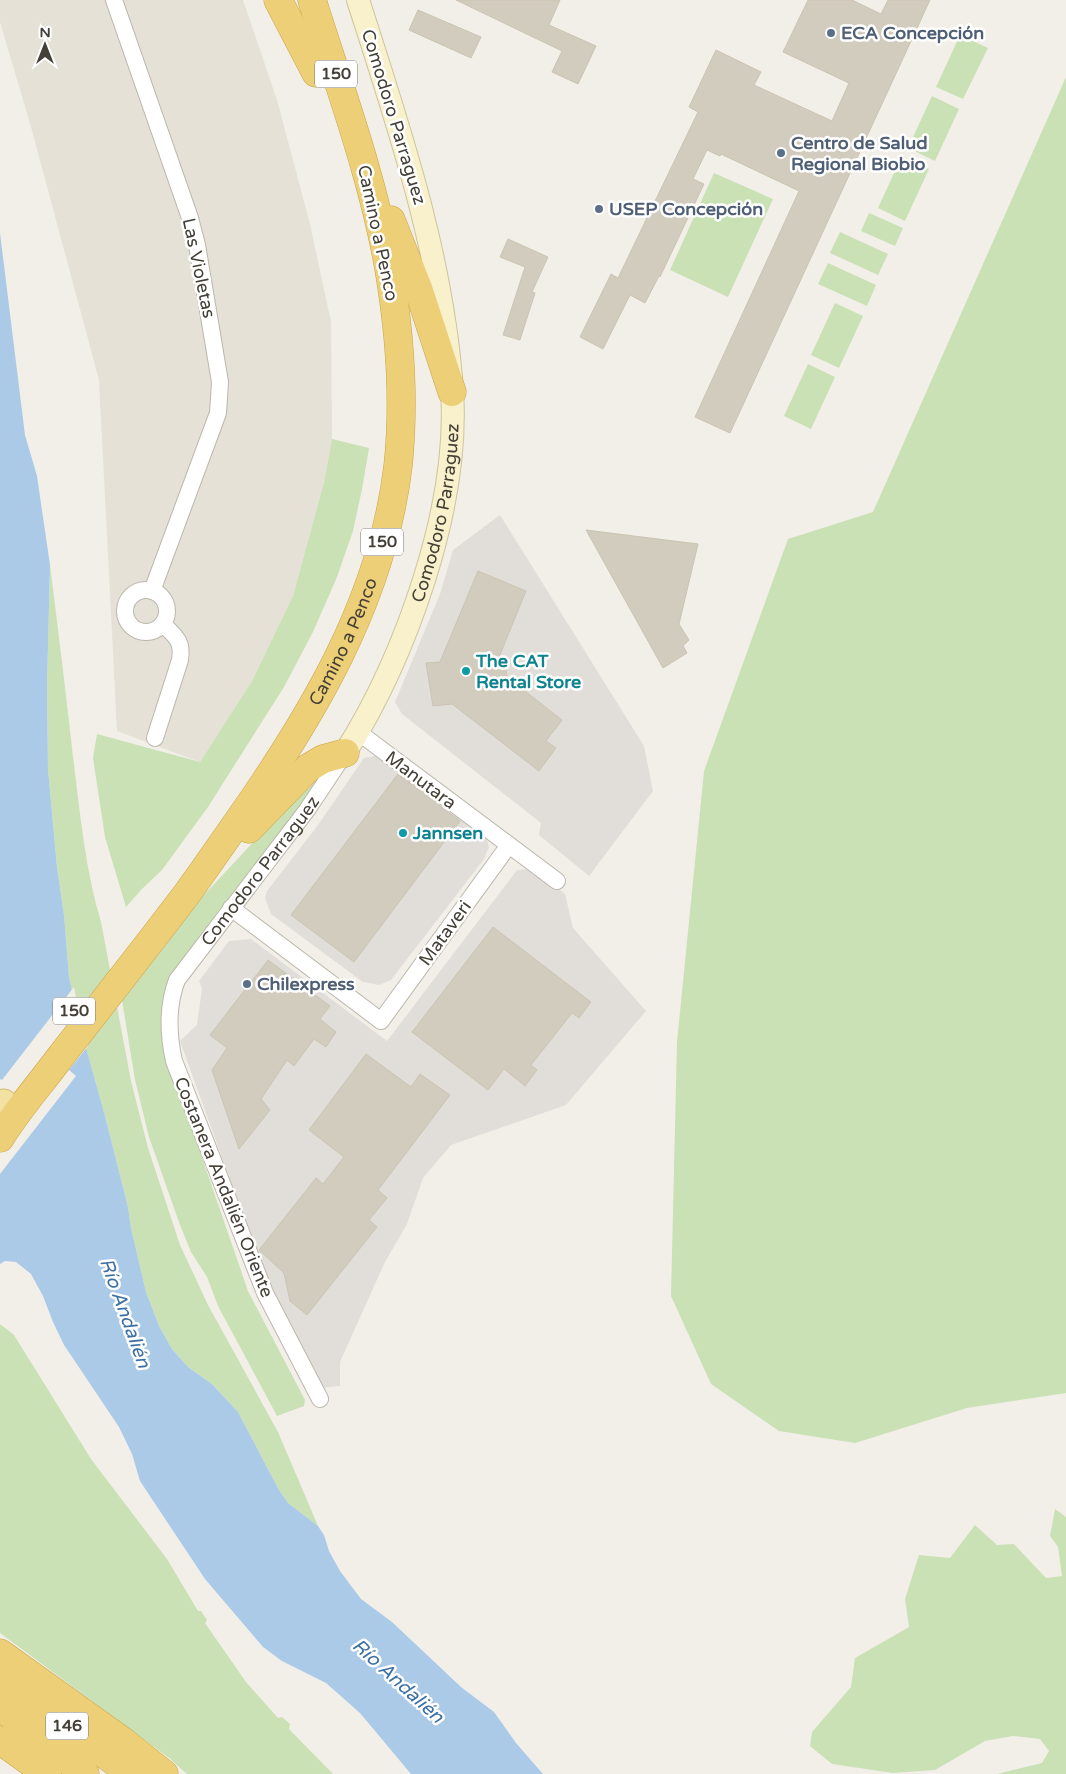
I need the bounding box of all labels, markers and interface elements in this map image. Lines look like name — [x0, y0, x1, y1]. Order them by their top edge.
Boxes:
north arrow — [20, 20, 70, 70]
place label: ECA Concepción — [841, 22, 984, 44]
text: N — [39, 24, 51, 41]
street label: Comodoro Parraguez — [357, 27, 431, 207]
marker: ECA Concepción — [825, 27, 837, 39]
road number: 150 — [315, 61, 357, 88]
place label: Centro de Salud Regional Biobio — [791, 132, 928, 175]
marker: Centro de Salud Regional Biobio — [775, 147, 787, 159]
street label: Camino a Penco — [353, 163, 403, 303]
place label: USEP Concepción — [609, 198, 763, 220]
marker: USEP Concepción — [593, 203, 605, 215]
street label: Las Violetas — [178, 216, 220, 320]
street label: Comodoro Parraguez — [406, 423, 464, 605]
road number: 150 — [361, 528, 403, 556]
street label: Camino a Penco — [304, 575, 382, 709]
place label: The CAT Rental Store — [475, 650, 581, 693]
marker: The CAT Rental Store — [460, 665, 472, 677]
street label: Manutara — [381, 746, 461, 814]
street label: Comodoro Parraguez — [196, 792, 324, 950]
place label: Jannsen — [412, 822, 483, 844]
marker: Jannsen — [397, 827, 409, 839]
street label: Mataveri — [414, 896, 476, 970]
place label: Chilexpress — [257, 973, 355, 995]
marker: Chilexpress — [241, 978, 253, 990]
road number: 150 — [53, 998, 95, 1024]
street label: Costanera Andalién Oriente — [170, 1074, 278, 1300]
water label: Río Andalién — [95, 1255, 155, 1371]
water label: Río Andalién — [348, 1634, 448, 1728]
road number: 146 — [46, 1712, 88, 1740]

